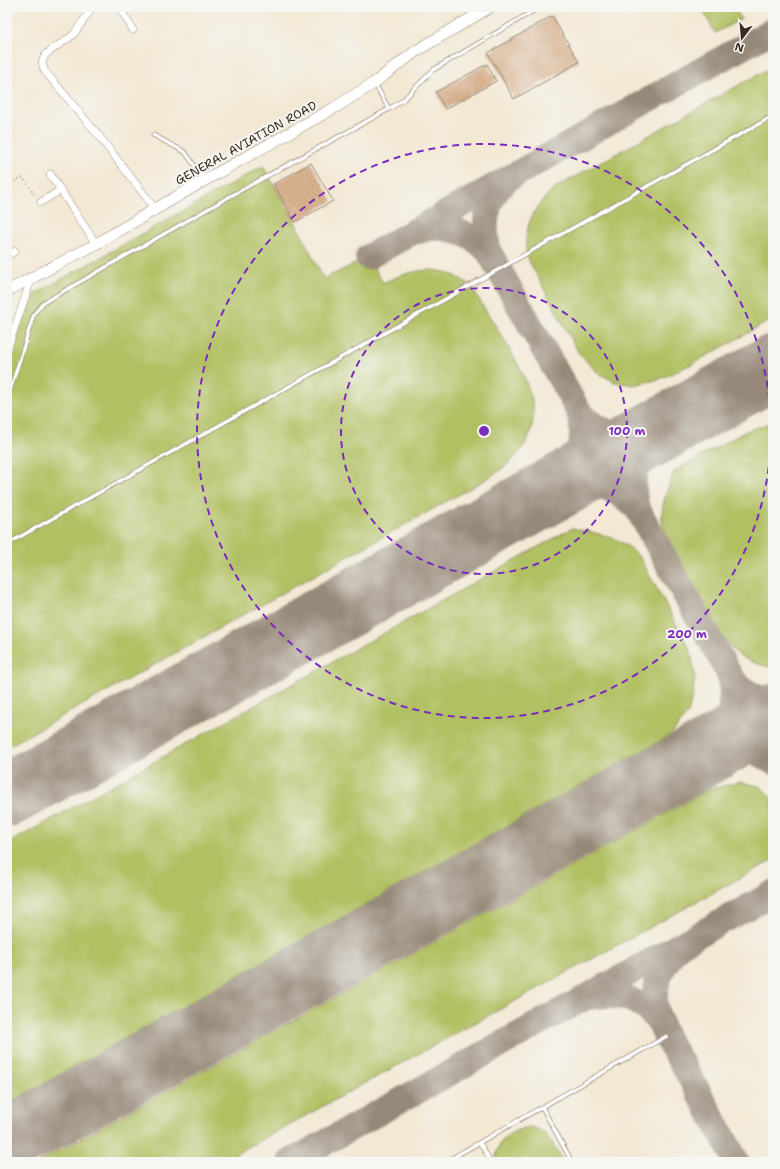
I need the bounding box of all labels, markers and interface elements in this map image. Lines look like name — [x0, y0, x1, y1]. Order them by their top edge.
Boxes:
north arrow — [722, 18, 762, 58]
text: N — [733, 39, 746, 56]
street label: GENERAL AVIATION ROAD — [173, 97, 320, 189]
text: 100 m — [609, 423, 646, 439]
centre of rings — [477, 424, 491, 438]
text: 200 m — [667, 626, 707, 642]

